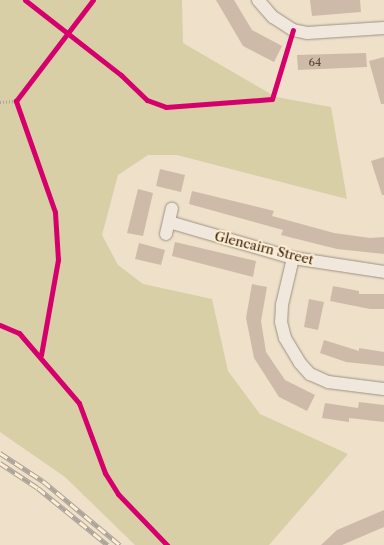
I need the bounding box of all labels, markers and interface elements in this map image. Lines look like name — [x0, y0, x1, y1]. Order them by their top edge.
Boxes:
house number: 64 — [309, 55, 321, 69]
street label: Glencairn Street — [213, 228, 315, 268]

